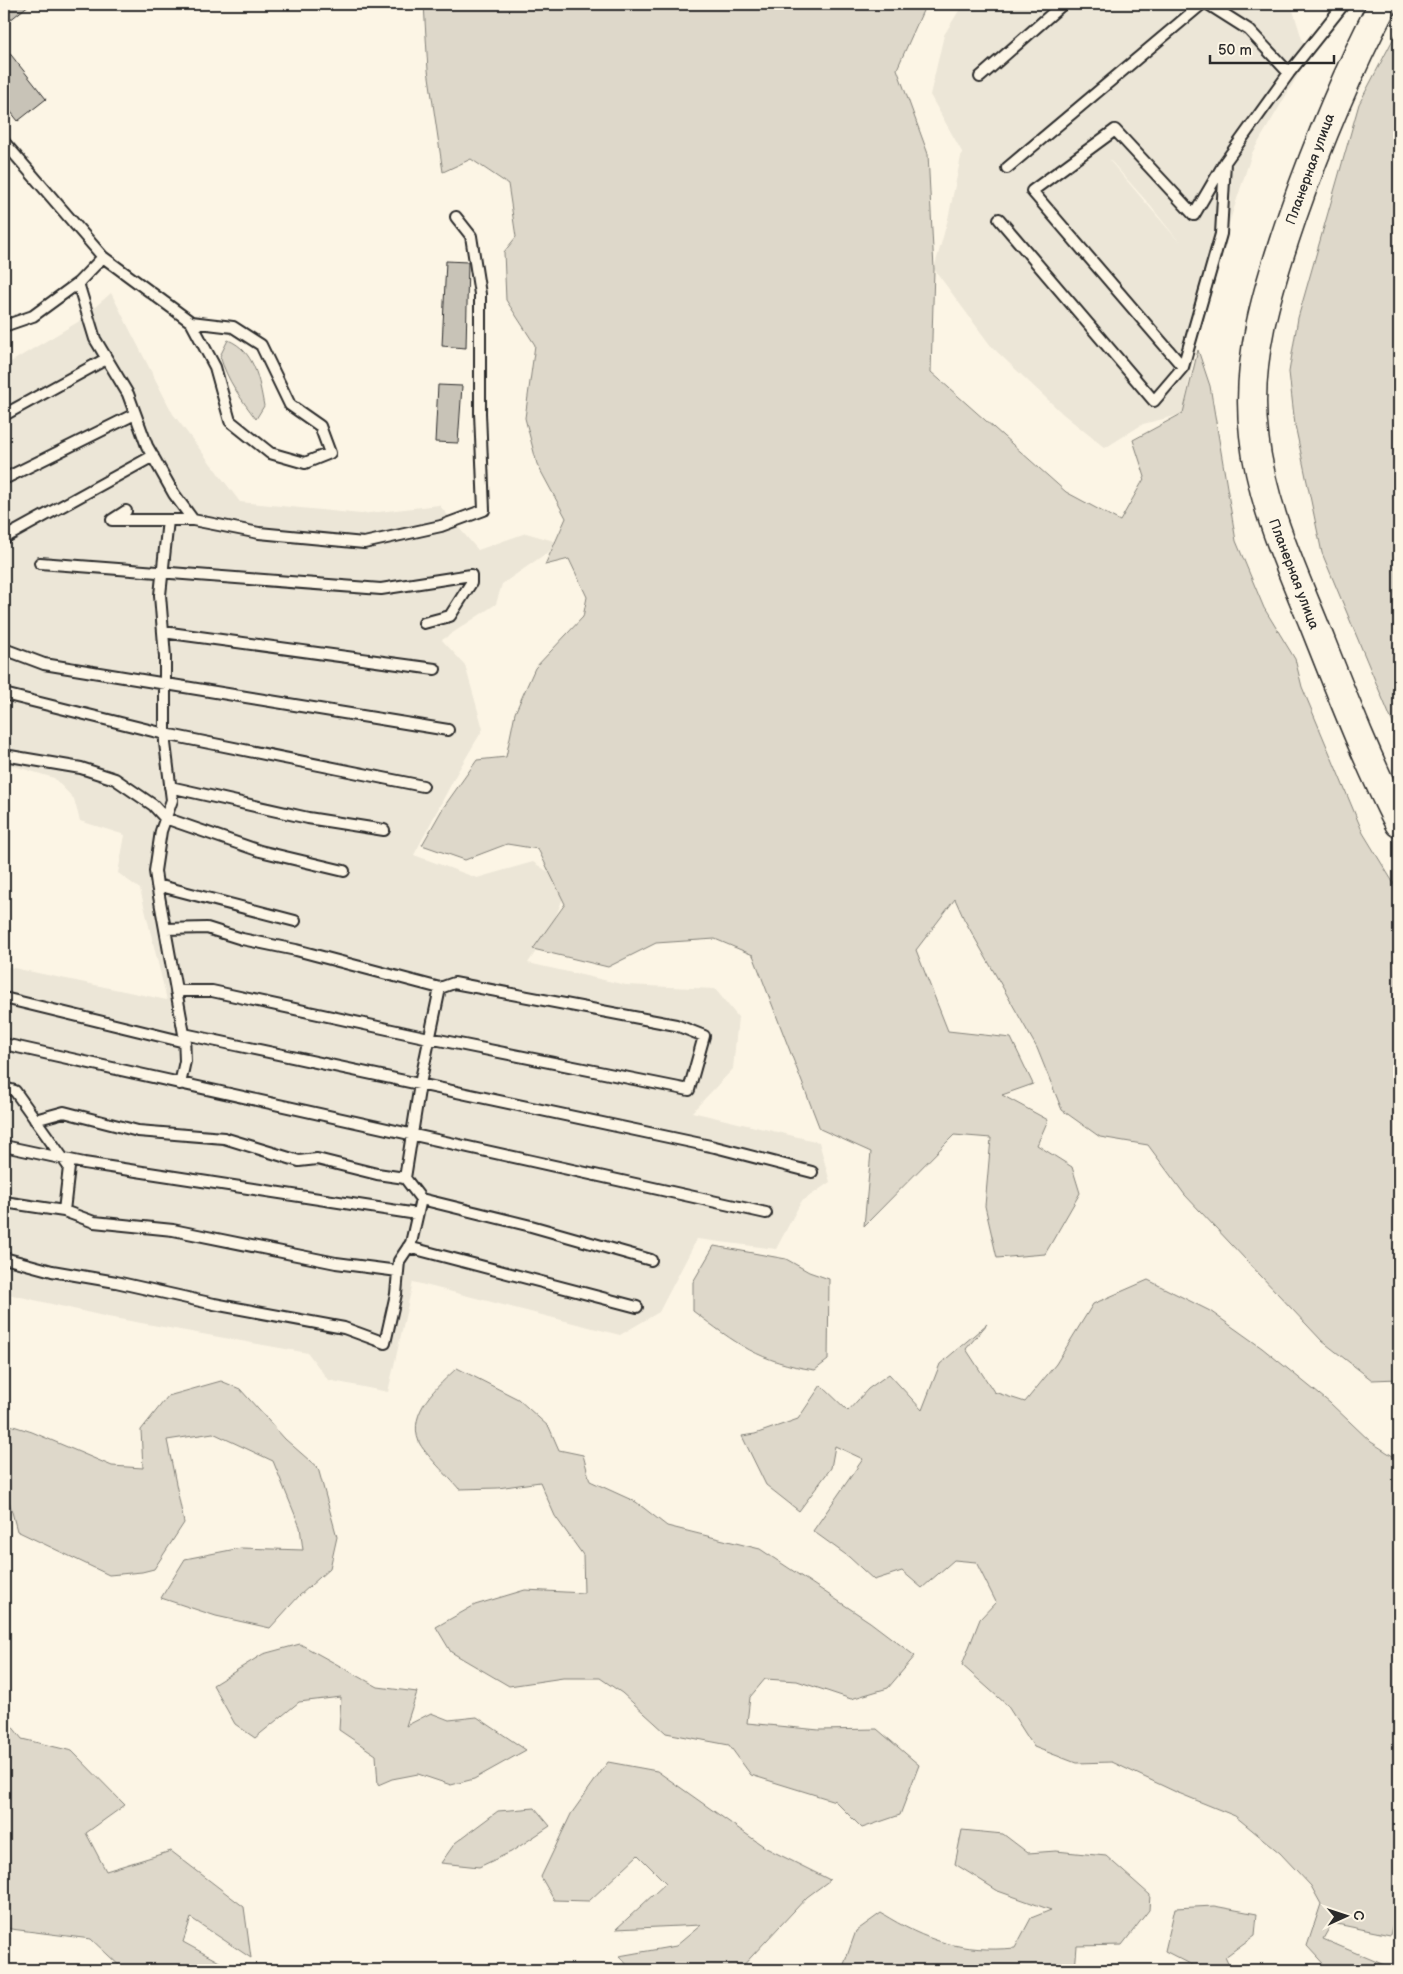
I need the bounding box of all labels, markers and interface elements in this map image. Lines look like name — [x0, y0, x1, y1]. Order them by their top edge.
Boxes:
scale bar — [1210, 32, 1334, 64]
text: 50 m — [1218, 41, 1252, 60]
street label: Планерная улица — [1282, 111, 1338, 227]
street label: Планерная улица — [1265, 516, 1323, 632]
north arrow — [1320, 1892, 1370, 1942]
text: С — [1350, 1910, 1367, 1921]

